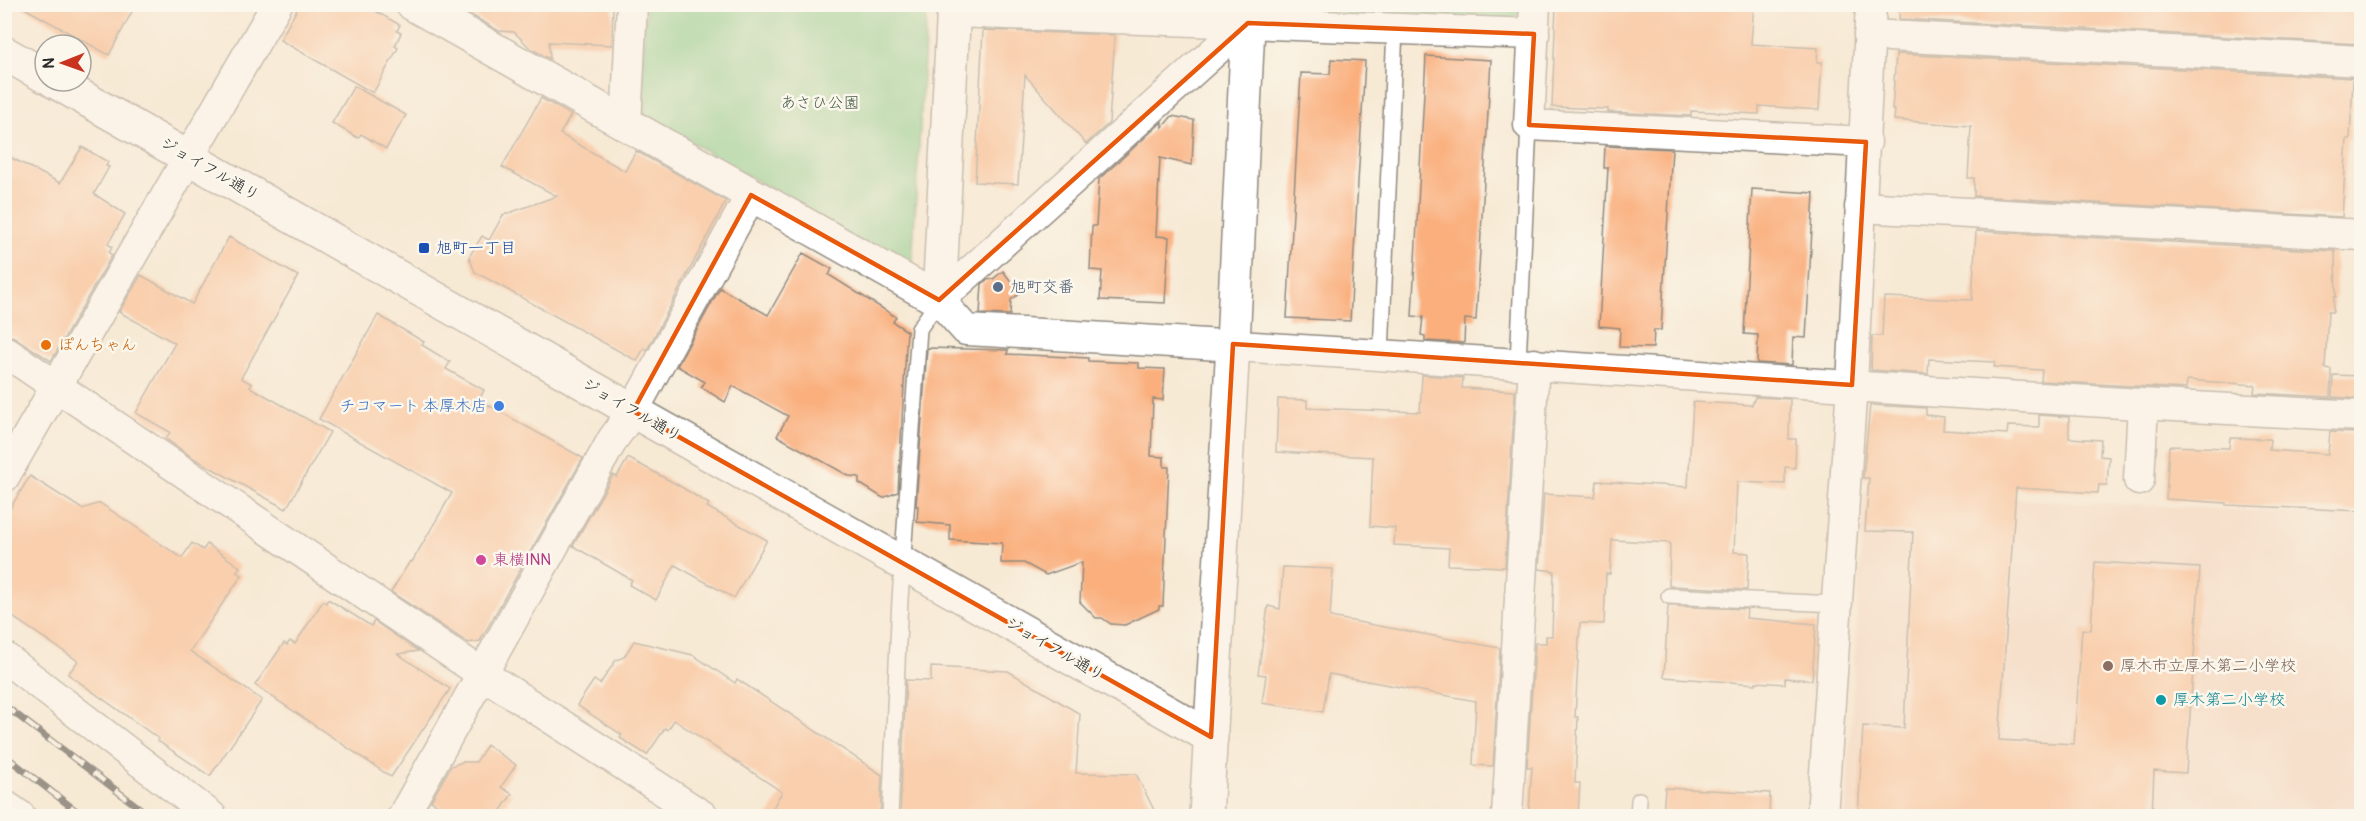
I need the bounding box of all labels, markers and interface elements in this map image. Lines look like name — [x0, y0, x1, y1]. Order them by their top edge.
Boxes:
north arrow — [33, 33, 93, 93]
text: N — [39, 57, 59, 69]
park label: あさひ公園 — [780, 93, 860, 113]
street label: ジョイフル通り — [157, 132, 263, 206]
place label: 旭町一丁目 — [436, 238, 516, 258]
marker: 旭町一丁目 — [417, 241, 431, 255]
place label: 旭町交番 — [1010, 277, 1074, 297]
marker: 旭町交番 — [991, 280, 1005, 294]
place label: ぽんちゃん — [58, 335, 137, 355]
marker: ぽんちゃん — [39, 338, 53, 352]
street label: ジョイフル通り — [579, 373, 685, 447]
place label: チコマート 本厚木店 — [340, 396, 487, 416]
marker: チコマート 本厚木店 — [492, 399, 506, 413]
place label: 東横INN — [493, 550, 551, 570]
marker: 東横INN — [474, 553, 488, 567]
street label: ジョイフル通り — [1002, 612, 1108, 686]
place label: 厚木市立厚木第二小学校 — [2120, 656, 2296, 676]
marker: 厚木市立厚木第二小学校 — [2101, 659, 2115, 673]
place label: 厚木第二小学校 — [2173, 690, 2285, 710]
marker: 厚木第二小学校 — [2154, 693, 2168, 707]

